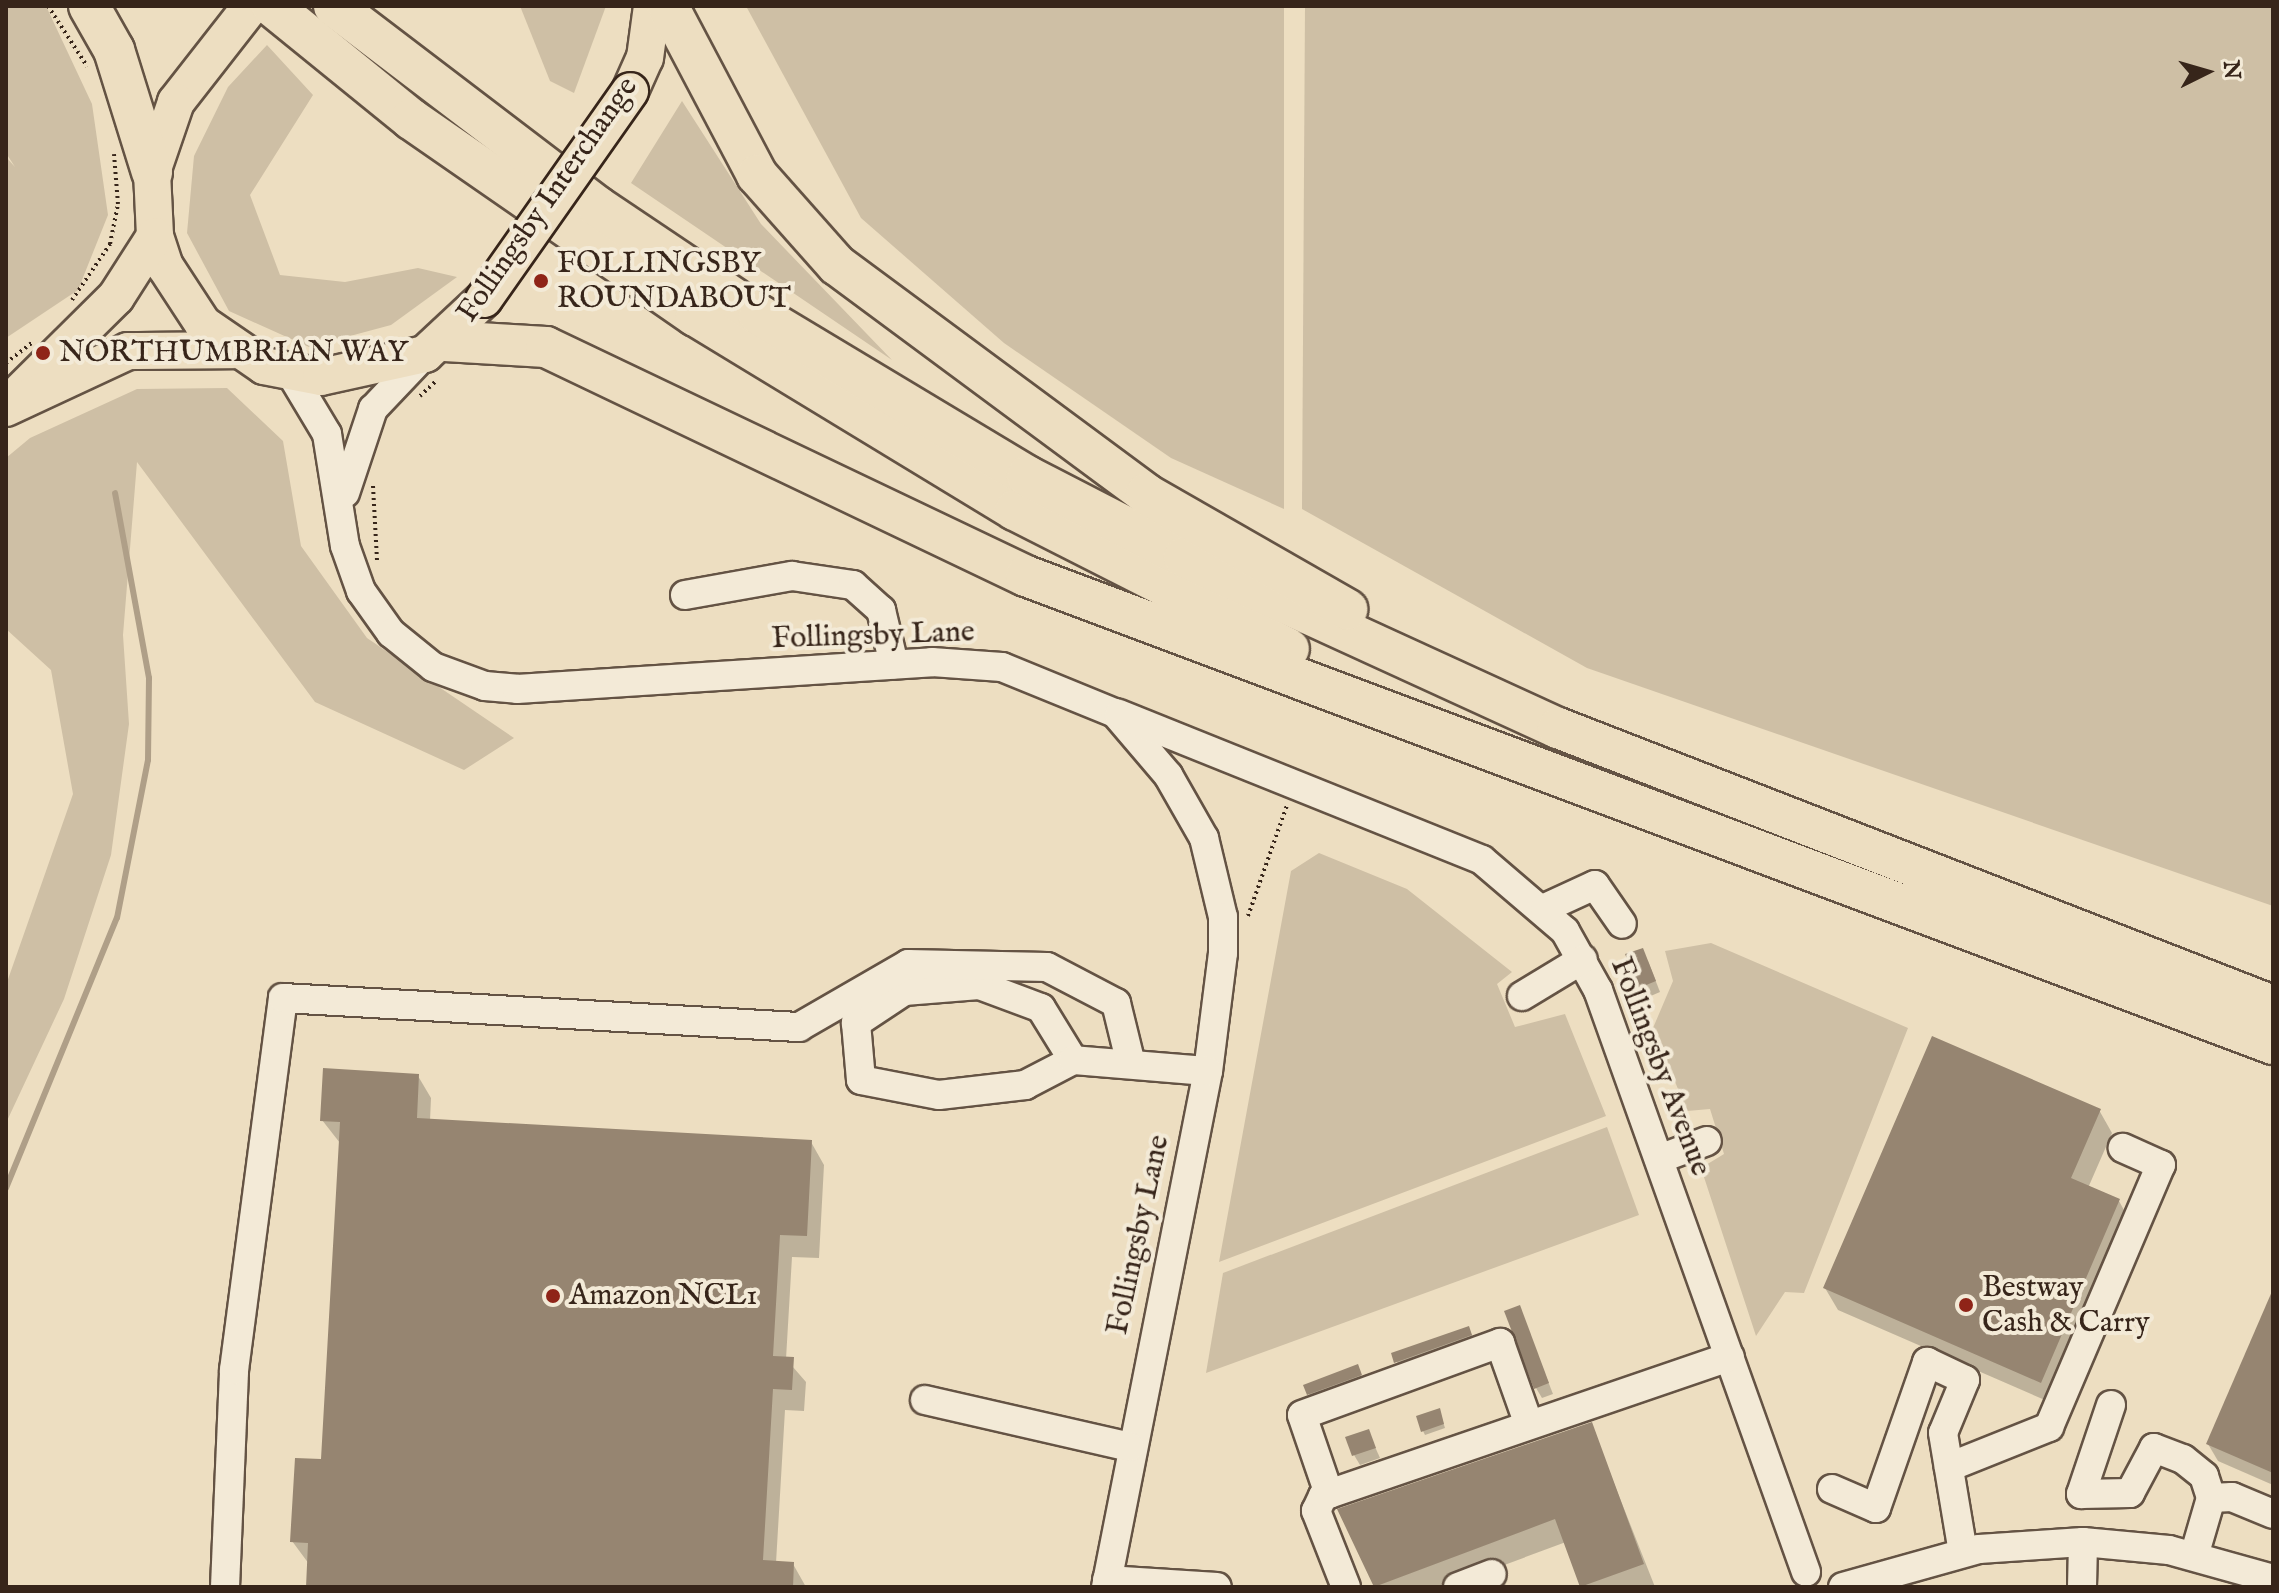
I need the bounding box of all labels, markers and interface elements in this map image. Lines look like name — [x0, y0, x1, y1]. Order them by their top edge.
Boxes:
north arrow — [2167, 32, 2247, 112]
text: N — [2216, 59, 2246, 81]
street label: Follingsby Interchange — [450, 71, 646, 329]
place label: FOLLINGSBY ROUNDABOUT — [557, 246, 791, 316]
marker: FOLLINGSBY ROUNDABOUT — [532, 272, 550, 290]
place label: NORTHUMBRIAN WAY — [59, 335, 408, 371]
marker: NORTHUMBRIAN WAY — [34, 344, 52, 362]
street label: Follingsby Lane — [771, 614, 975, 658]
street label: Follingsby Avenue — [1602, 953, 1718, 1181]
street label: Follingsby Lane — [1100, 1132, 1178, 1338]
place label: Bestway Cash & Carry — [1982, 1270, 2150, 1340]
place label: Amazon NCL1 — [569, 1278, 757, 1314]
marker: Amazon NCL1 — [544, 1287, 562, 1305]
marker: Bestway Cash & Carry — [1957, 1296, 1975, 1314]

